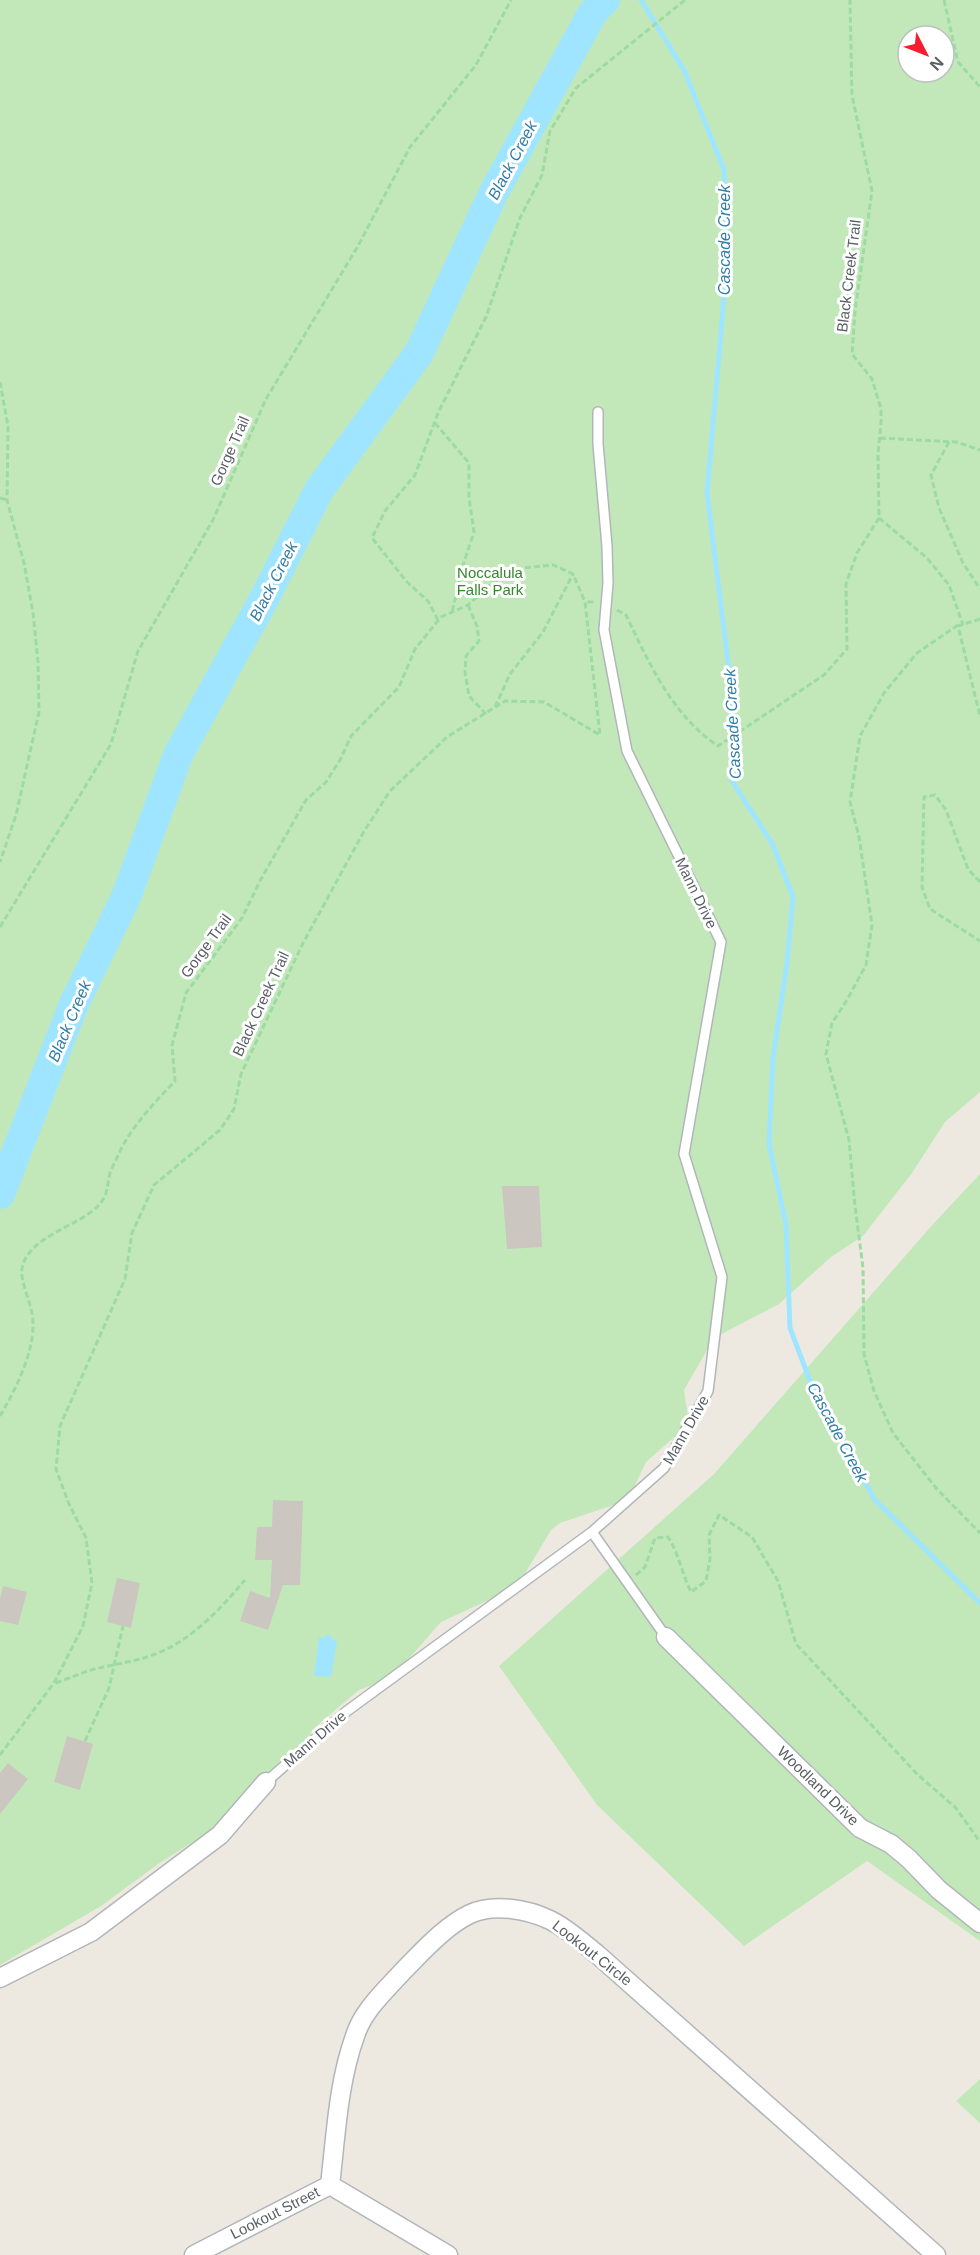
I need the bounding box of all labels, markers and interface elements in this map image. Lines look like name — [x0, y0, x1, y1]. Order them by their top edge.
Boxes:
north arrow — [896, 24, 956, 84]
text: N — [927, 54, 947, 74]
water label: Black Creek — [485, 117, 541, 202]
water label: Cascade Creek — [716, 184, 733, 295]
street label: Black Creek Trail — [833, 219, 864, 333]
street label: Gorge Trail — [207, 413, 252, 488]
water label: Black Creek — [246, 538, 301, 624]
park label: Noccalula Falls Park — [457, 564, 524, 598]
water label: Cascade Creek — [721, 667, 744, 779]
street label: Mann Drive — [672, 855, 721, 931]
street label: Gorge Trail — [177, 911, 234, 981]
street label: Black Creek Trail — [229, 949, 292, 1059]
water label: Black Creek — [45, 977, 95, 1064]
water label: Cascade Creek — [804, 1380, 871, 1486]
street label: Mann Drive — [659, 1392, 712, 1467]
street label: Mann Drive — [280, 1707, 349, 1770]
street label: Woodland Drive — [774, 1743, 863, 1829]
street label: Lookout Circle — [549, 1916, 635, 1989]
street label: Lookout Street — [227, 2182, 323, 2242]

